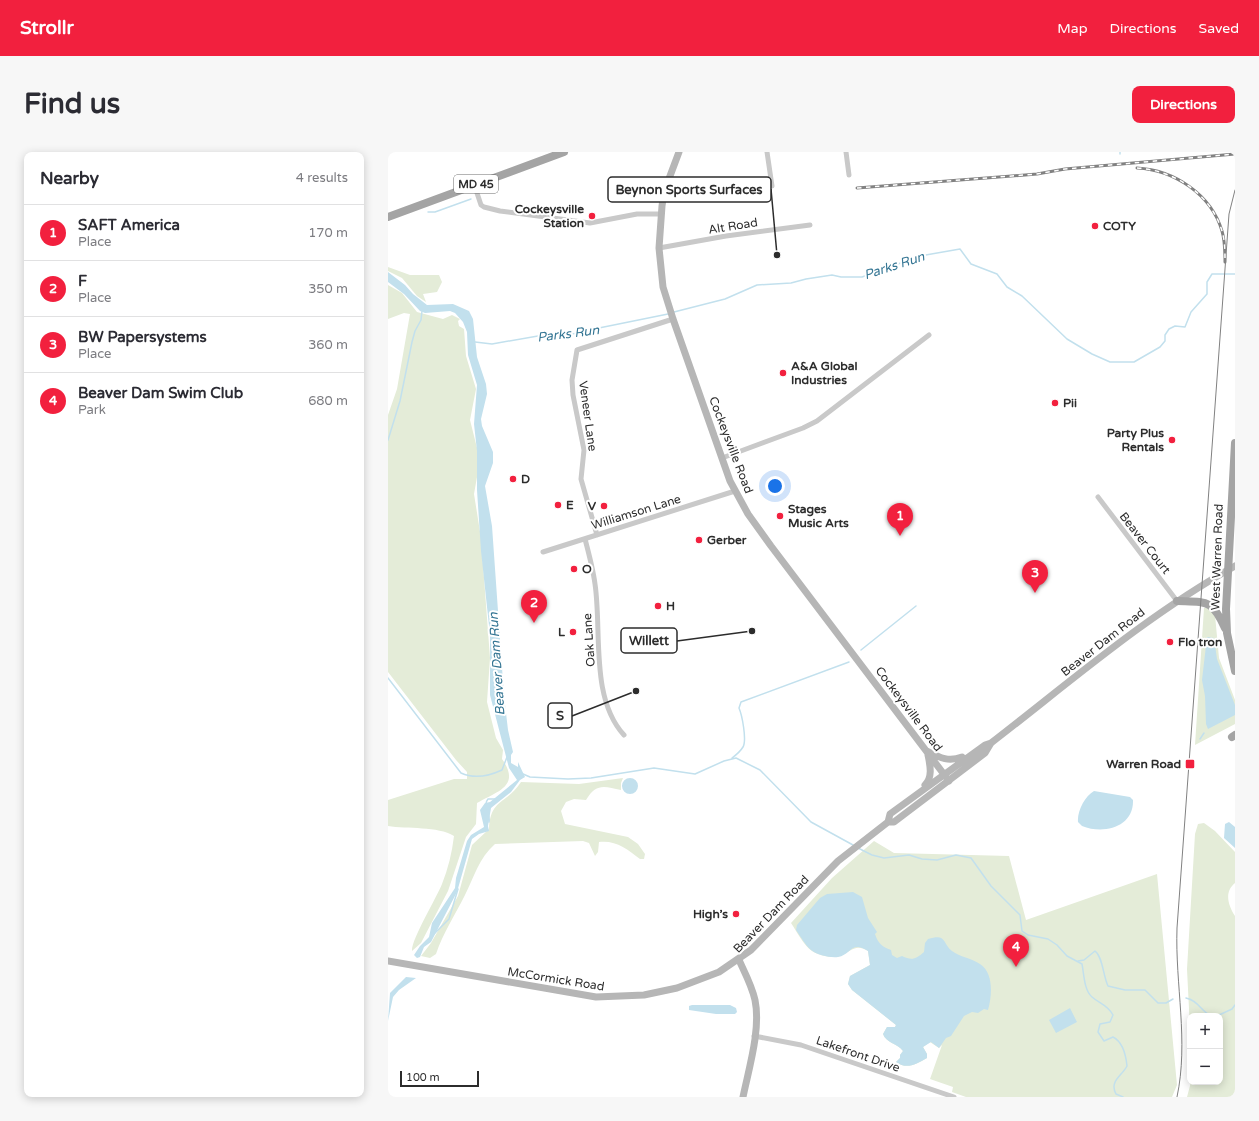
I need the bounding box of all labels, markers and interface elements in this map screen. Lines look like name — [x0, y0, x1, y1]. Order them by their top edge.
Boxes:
text: Strollr — [20, 17, 74, 39]
text: Map — [1057, 20, 1088, 37]
text: Directions — [1110, 20, 1177, 37]
text: Saved — [1199, 20, 1239, 37]
button: Directions — [1132, 86, 1235, 123]
text: Find us — [24, 87, 120, 121]
text: Nearby — [40, 168, 99, 189]
text: 4 results — [296, 170, 348, 186]
road number: MD 45 — [454, 175, 498, 193]
callout: Beynon Sports Surfaces — [608, 177, 771, 202]
text: Beynon Sports Surfaces — [615, 182, 763, 198]
place label: Cockeysville Station — [515, 202, 584, 230]
marker: Cockeysville Station — [587, 211, 597, 221]
street label: Alt Road — [707, 215, 759, 237]
text: SAFT America — [78, 216, 180, 234]
place label: COTY — [1103, 219, 1136, 233]
marker: COTY — [1090, 221, 1100, 231]
text: 1 — [49, 225, 57, 241]
text: 170 m — [308, 225, 348, 241]
text: Place — [78, 234, 111, 250]
water label: Parks Run — [862, 248, 927, 283]
text: F — [78, 272, 87, 290]
text: 2 — [49, 281, 57, 297]
text: 350 m — [308, 281, 348, 297]
text: Place — [78, 290, 111, 306]
water label: Parks Run — [536, 322, 601, 346]
text: BW Papersystems — [78, 328, 207, 346]
text: 3 — [49, 337, 57, 353]
text: 360 m — [308, 337, 348, 353]
text: Place — [78, 346, 111, 362]
place label: A&A Global Industries — [791, 359, 857, 387]
marker: A&A Global Industries — [778, 368, 788, 378]
street label: Veneer Lane — [576, 380, 600, 452]
text: Beaver Dam Swim Club — [78, 384, 243, 402]
text: 4 — [49, 393, 57, 409]
text: 680 m — [308, 393, 348, 409]
street label: Cockeysville Road — [706, 395, 756, 495]
place label: Pii — [1063, 396, 1077, 410]
marker: Pii — [1050, 398, 1060, 408]
text: Park — [78, 402, 106, 418]
place label: Party Plus Rentals — [1107, 426, 1164, 454]
marker: Party Plus Rentals — [1167, 435, 1177, 445]
place label: D — [521, 472, 530, 486]
marker: D — [508, 474, 518, 484]
your location — [765, 476, 785, 496]
street label: Williamson Lane — [590, 492, 683, 532]
place label: E — [566, 498, 574, 512]
place label: V — [588, 499, 597, 513]
marker: E — [553, 500, 563, 510]
marker: V — [599, 501, 609, 511]
place label: Stages Music Arts — [788, 502, 849, 530]
pin: 1 — [887, 503, 913, 536]
street label: West Warren Road — [1208, 503, 1226, 611]
street label: Beaver Court — [1117, 509, 1174, 577]
marker: Stages Music Arts — [775, 511, 785, 521]
place label: Gerber — [707, 533, 747, 547]
marker: Gerber — [694, 535, 704, 545]
pin: 3 — [1022, 560, 1048, 593]
place label: O — [582, 562, 592, 576]
marker: O — [569, 564, 579, 574]
pin: 2 — [521, 590, 547, 623]
place label: H — [666, 599, 675, 613]
marker: H — [653, 601, 663, 611]
street label: Beaver Dam Road — [1058, 605, 1148, 679]
water label: Beaver Dam Run — [485, 611, 509, 716]
street label: Oak Lane — [580, 612, 598, 667]
place label: L — [558, 625, 565, 639]
marker: L — [568, 627, 578, 637]
callout: Willett — [621, 628, 677, 653]
text: Willett — [629, 633, 669, 649]
place label: Flo tron — [1178, 635, 1222, 649]
marker: Flo tron — [1165, 637, 1175, 647]
street label: Cockeysville Road — [873, 664, 945, 754]
callout: S — [548, 703, 572, 728]
text: S — [556, 708, 564, 724]
place label: Warren Road — [1106, 757, 1181, 771]
marker: Warren Road — [1184, 758, 1196, 770]
street label: Beaver Dam Road — [730, 872, 812, 956]
place label: High’s — [693, 907, 728, 922]
marker: High’s — [731, 909, 741, 919]
pin: 4 — [1003, 934, 1029, 967]
street label: McCormick Road — [507, 964, 605, 994]
map controls — [1187, 1013, 1223, 1085]
button: + — [1187, 1013, 1223, 1049]
street label: Lakefront Drive — [814, 1033, 902, 1075]
button: − — [1187, 1049, 1223, 1085]
scale bar — [400, 1069, 479, 1088]
text: 100 m — [406, 1071, 440, 1084]

